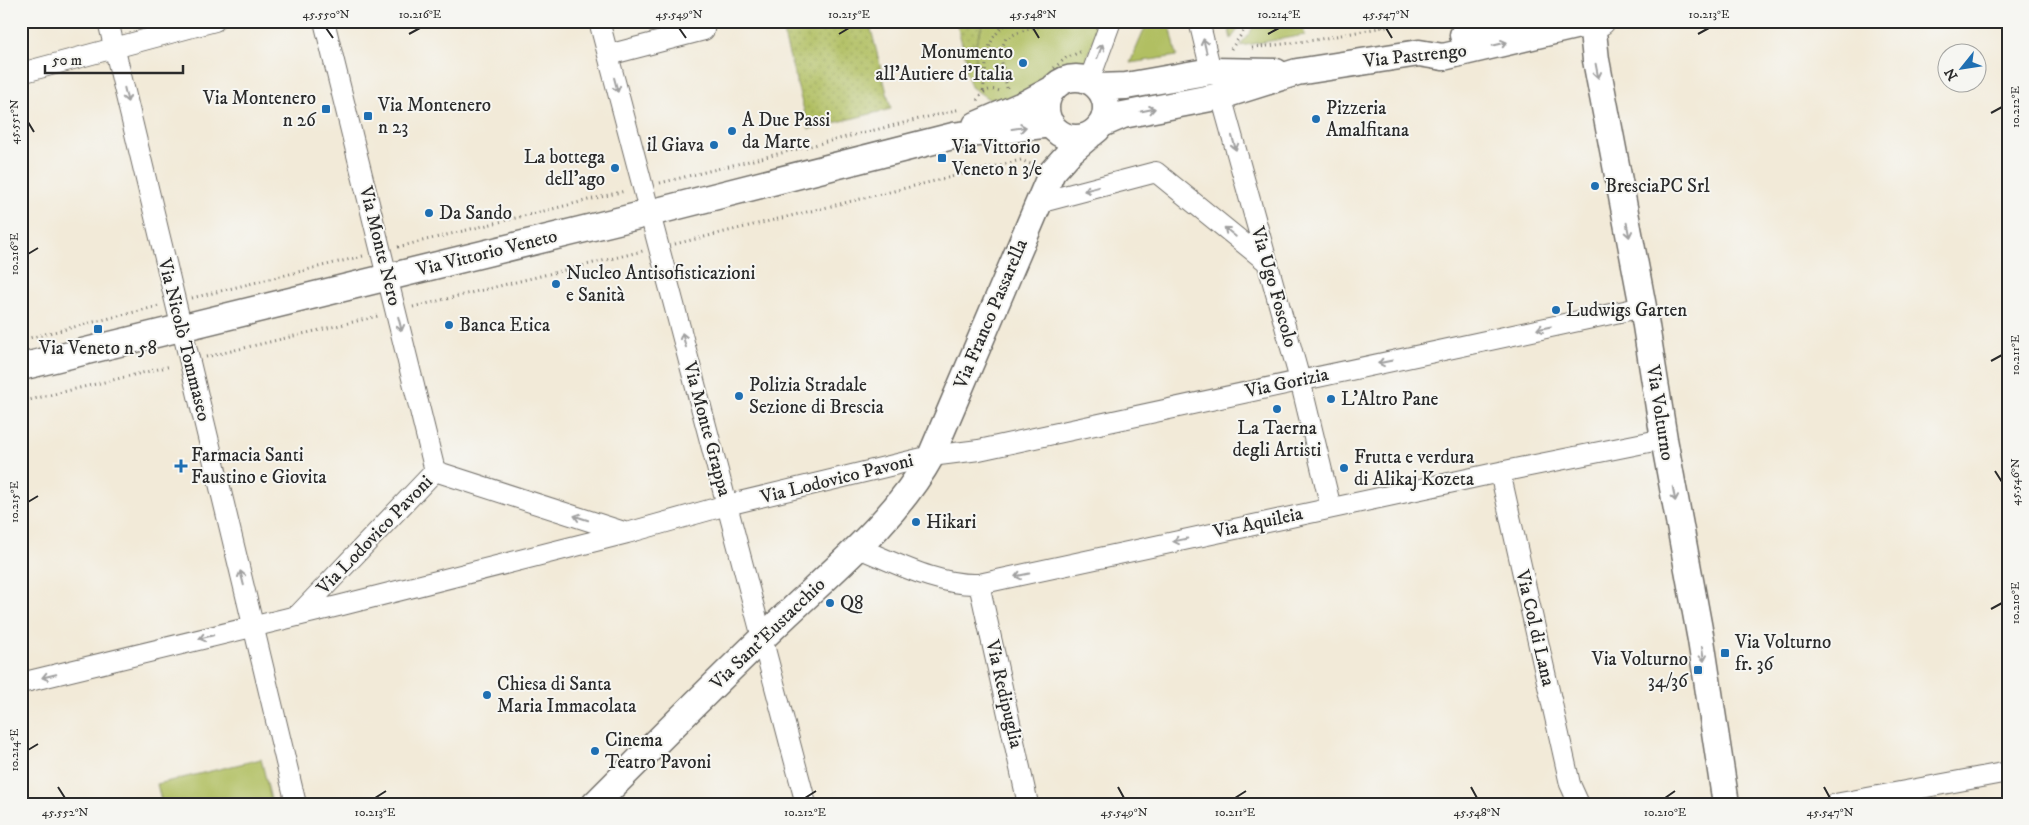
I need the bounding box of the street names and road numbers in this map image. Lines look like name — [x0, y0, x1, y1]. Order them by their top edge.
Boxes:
street label: Via Pastrengo — [1361, 39, 1468, 73]
street label: Via Monte Nero — [354, 183, 406, 308]
street label: Via Ugo Foscolo — [1246, 223, 1302, 350]
street label: Via Vittorio Veneto — [413, 224, 560, 282]
street label: Via Franco Passarella — [949, 236, 1033, 393]
street label: Via Nicolò Tommaseo — [152, 255, 215, 424]
street label: Via Monte Grappa — [678, 358, 736, 499]
street label: Via Gorizia — [1242, 363, 1331, 403]
street label: Via Volturno — [1641, 363, 1679, 462]
street label: Via Lodovico Pavoni — [757, 449, 916, 509]
street label: Via Lodovico Pavoni — [312, 471, 438, 600]
street label: Via Aquileia — [1210, 502, 1305, 545]
street label: Via Col di Lana — [1510, 567, 1560, 688]
street label: Via Sant'Eustacchio — [705, 573, 830, 696]
street label: Via Redipuglia — [980, 637, 1028, 750]

